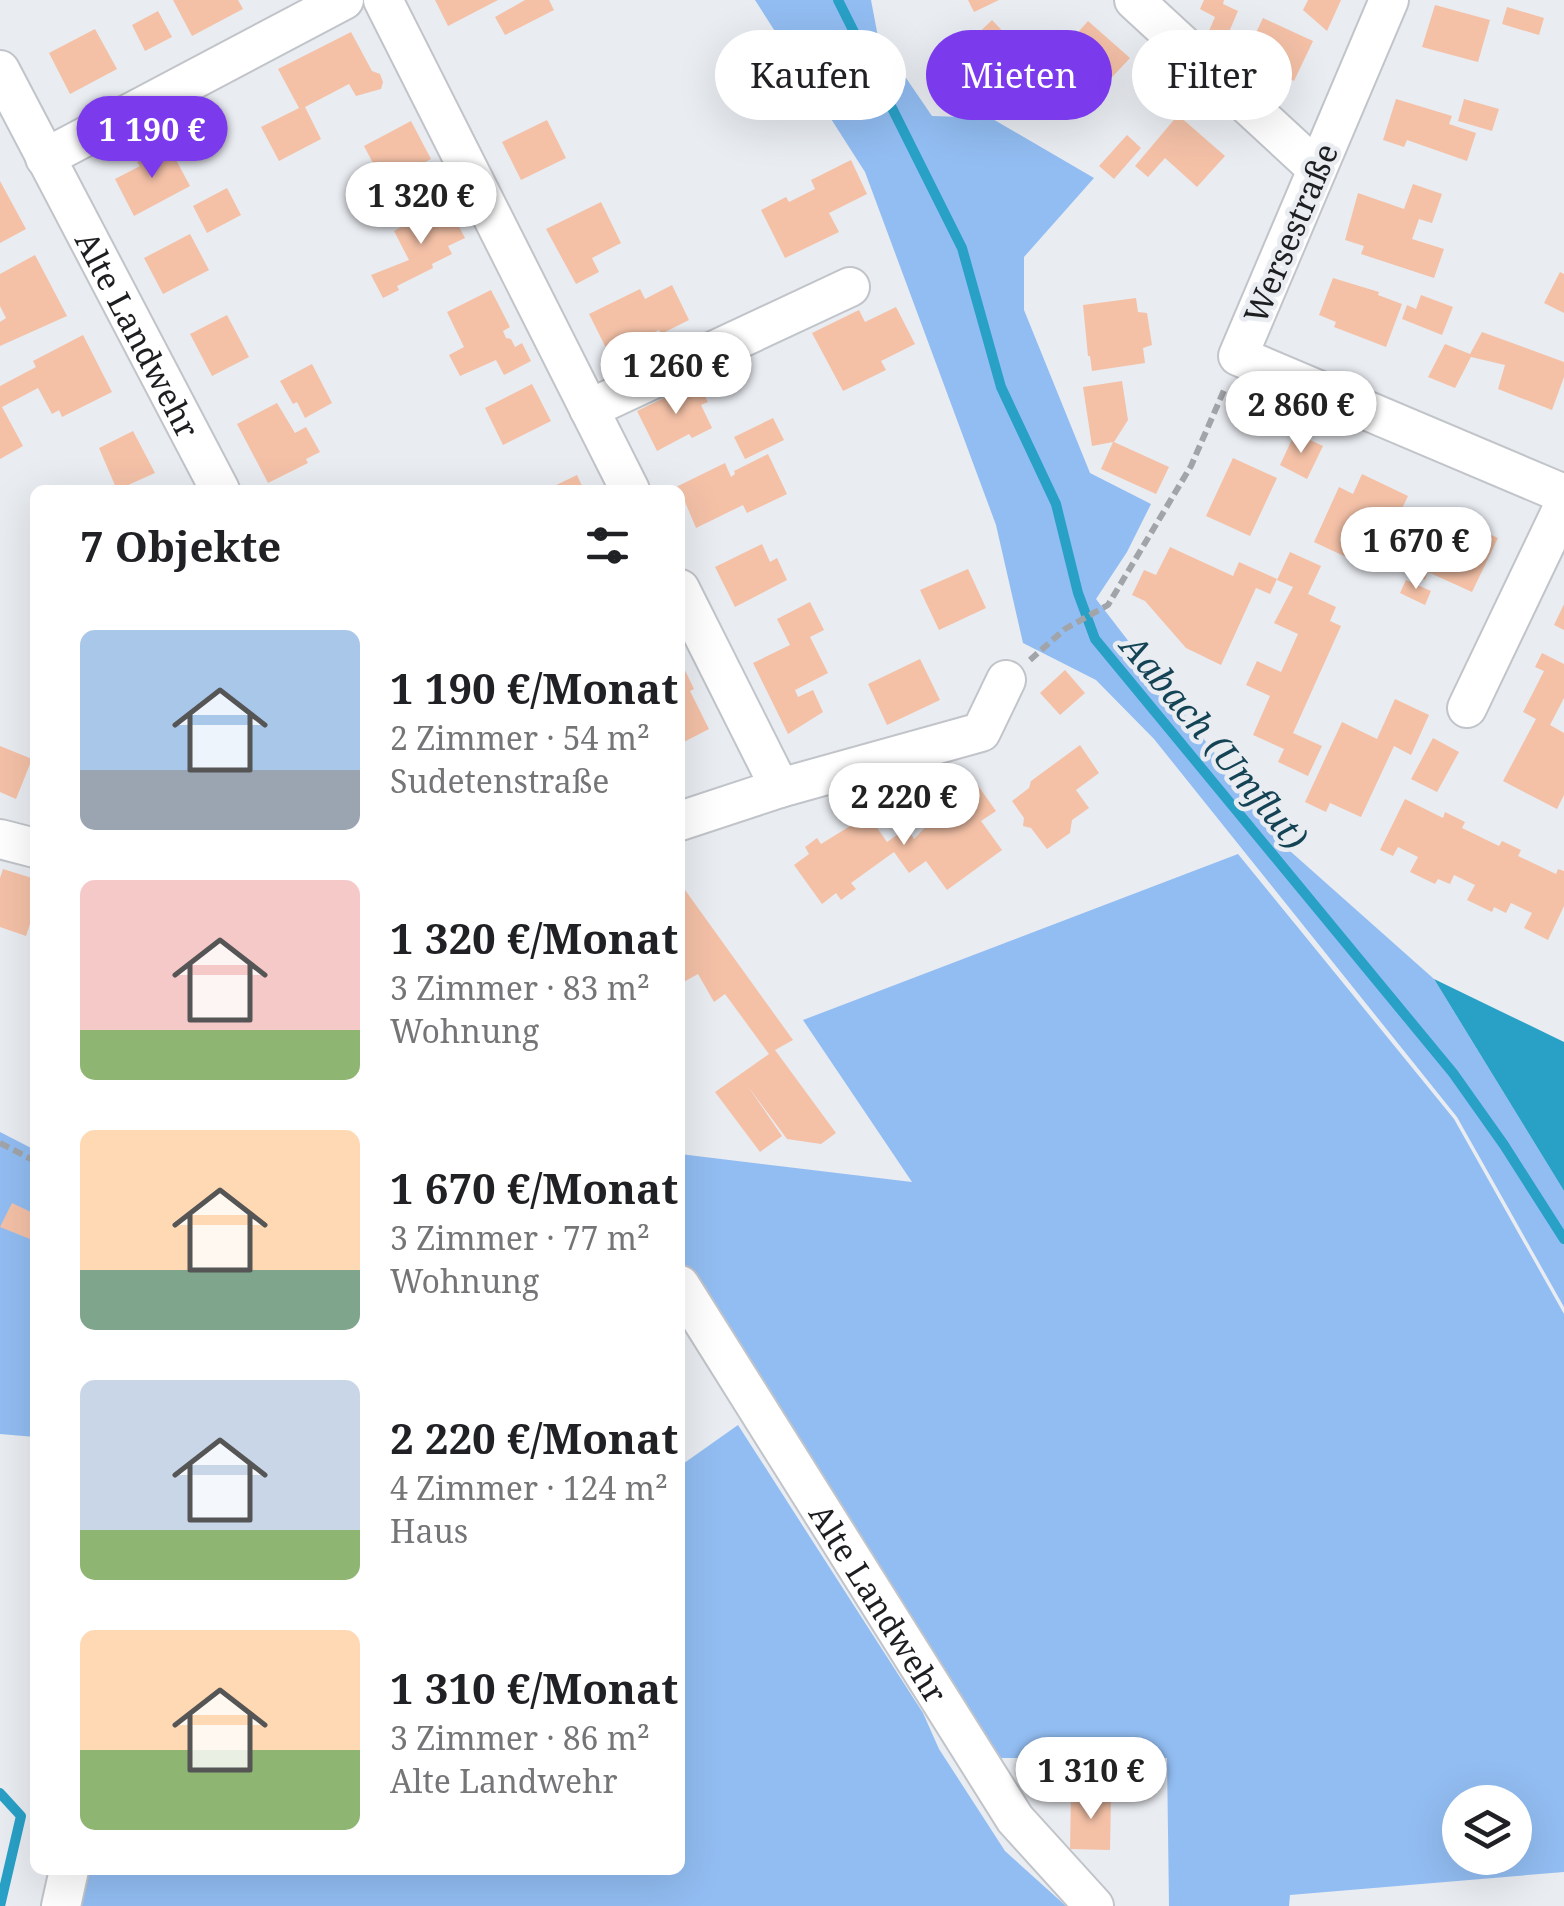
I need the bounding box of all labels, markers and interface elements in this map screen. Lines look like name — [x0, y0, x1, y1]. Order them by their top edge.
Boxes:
chip: Kaufen — [715, 30, 906, 120]
chip: Mieten — [926, 30, 1112, 120]
chip: Filter — [1132, 30, 1292, 120]
pin: 1 190 € — [60, 96, 244, 181]
text: 1 190 € — [99, 107, 205, 150]
street label: Wersestraße — [1233, 137, 1347, 329]
pin: 1 320 € — [329, 162, 513, 247]
text: 1 320 € — [368, 173, 474, 216]
street label: Alte Landwehr — [66, 223, 210, 445]
pin: 1 260 € — [584, 332, 768, 417]
text: 1 260 € — [623, 343, 729, 386]
pin: 2 860 € — [1209, 371, 1393, 456]
text: 2 860 € — [1248, 382, 1354, 425]
pin: 1 670 € — [1324, 507, 1508, 592]
text: 7 Objekte — [80, 517, 281, 574]
icon: filters — [580, 518, 635, 573]
text: 1 670 € — [1363, 518, 1469, 561]
water label: Aabach (Umflut) — [1110, 622, 1319, 859]
text: 1 190 €/Monat — [390, 659, 678, 716]
icon: home — [160, 670, 280, 790]
text: 2 Zimmer · 54 m² — [390, 716, 650, 759]
text: Sudetenstraße — [390, 759, 610, 802]
pin: 2 220 € — [812, 763, 996, 848]
text: 2 220 € — [851, 774, 957, 817]
text: 1 320 €/Monat — [390, 909, 678, 966]
icon: home — [160, 920, 280, 1040]
text: 3 Zimmer · 83 m² — [390, 966, 650, 1009]
text: Wohnung — [390, 1009, 539, 1052]
text: 1 670 €/Monat — [390, 1159, 678, 1216]
icon: home — [160, 1170, 280, 1290]
text: 3 Zimmer · 77 m² — [390, 1216, 650, 1259]
text: Wohnung — [390, 1259, 539, 1302]
text: 2 220 €/Monat — [390, 1409, 678, 1466]
icon: home — [160, 1420, 280, 1540]
text: 4 Zimmer · 124 m² — [390, 1466, 668, 1509]
street label: Alte Landwehr — [801, 1495, 958, 1710]
text: Haus — [390, 1509, 468, 1552]
text: 1 310 €/Monat — [390, 1659, 678, 1716]
icon: home — [160, 1670, 280, 1790]
text: 3 Zimmer · 86 m² — [390, 1716, 650, 1759]
pin: 1 310 € — [999, 1737, 1183, 1822]
text: 1 310 € — [1038, 1748, 1144, 1791]
text: Alte Landwehr — [390, 1759, 618, 1802]
map controls — [1442, 1785, 1532, 1875]
button: layers — [1442, 1785, 1532, 1875]

